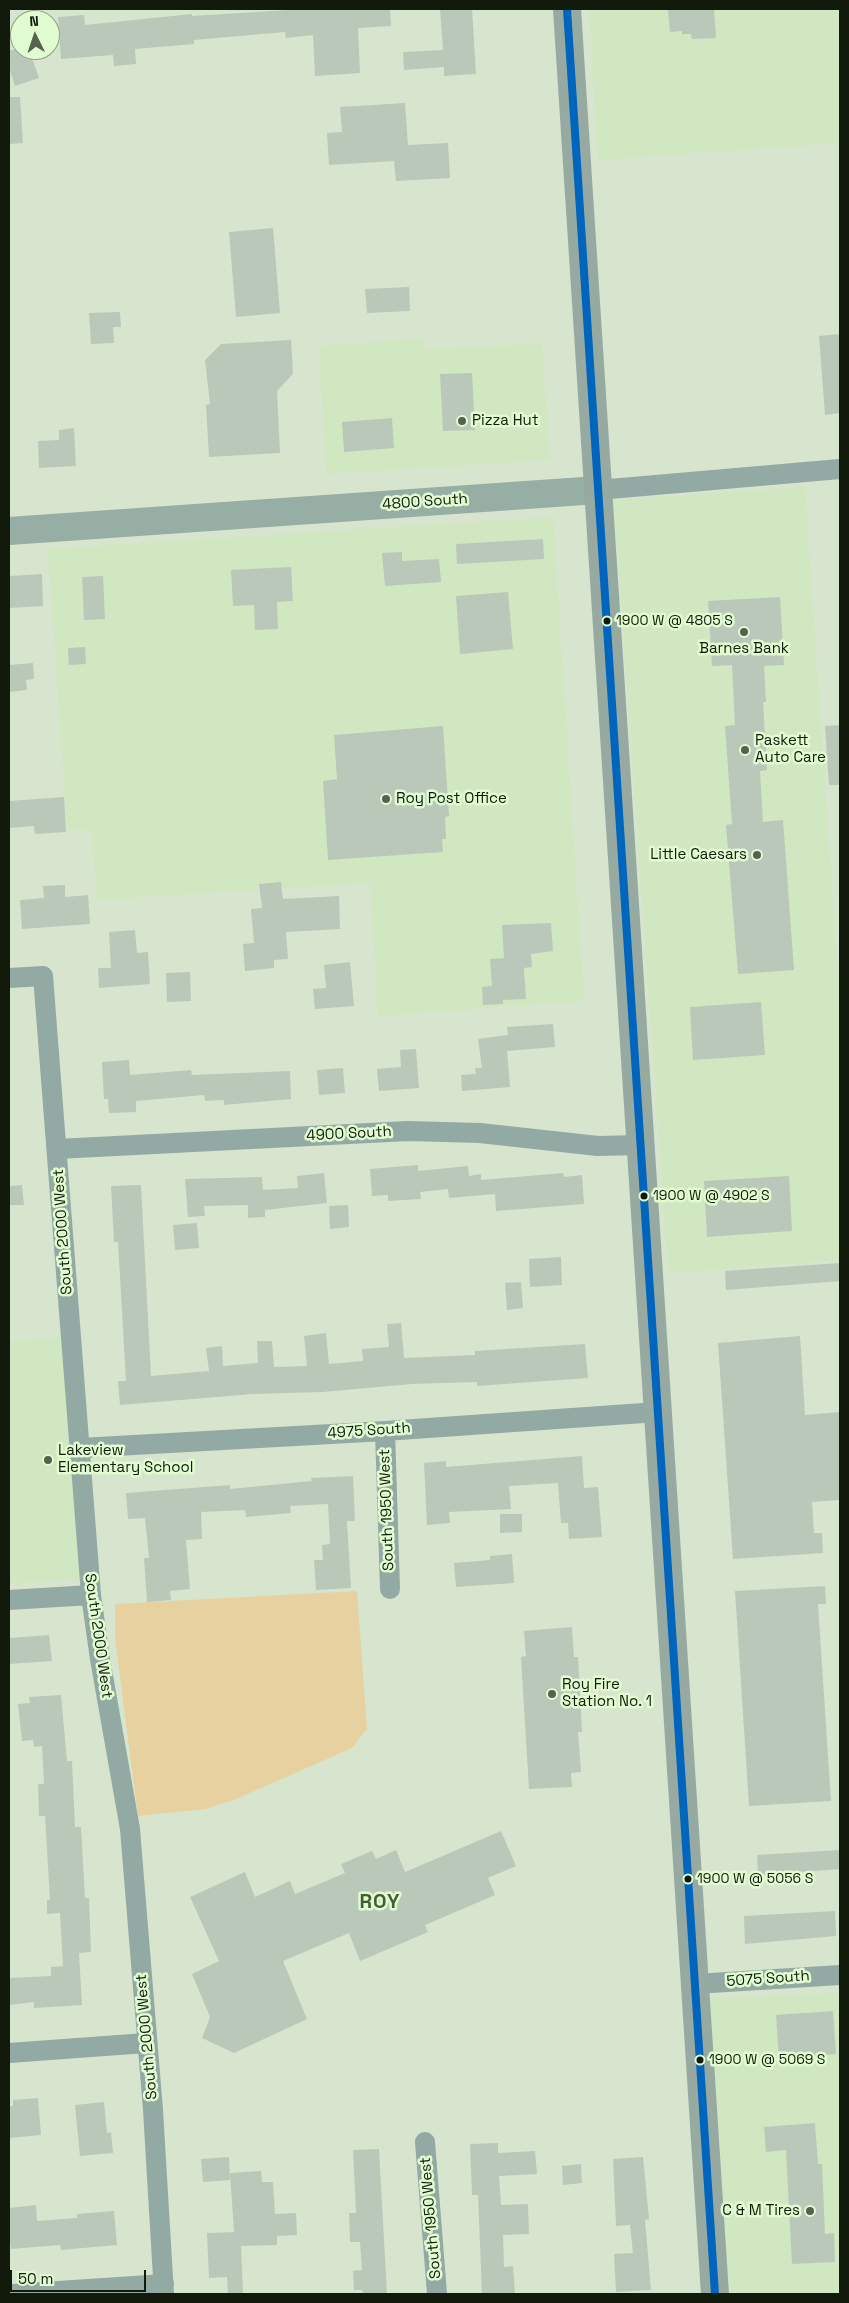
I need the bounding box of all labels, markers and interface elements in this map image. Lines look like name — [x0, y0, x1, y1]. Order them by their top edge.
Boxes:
north arrow — [10, 10, 60, 60]
text: N — [29, 12, 39, 30]
place label: Pizza Hut — [472, 412, 539, 430]
marker: Pizza Hut — [456, 415, 468, 427]
street label: 4800 South — [382, 490, 468, 514]
place label: 1900 W @ 4805 S — [616, 613, 733, 629]
marker: 1900 W @ 4805 S — [602, 616, 612, 626]
marker: Barnes Bank — [738, 626, 750, 638]
place label: Barnes Bank — [699, 640, 789, 658]
place label: Paskett Auto Care — [755, 732, 826, 767]
marker: Paskett Auto Care — [739, 744, 751, 756]
place label: Roy Post Office — [396, 790, 507, 808]
marker: Roy Post Office — [380, 793, 392, 805]
place label: Little Caesars — [650, 846, 747, 864]
marker: Little Caesars — [751, 849, 763, 861]
street label: 4900 South — [306, 1123, 392, 1145]
street label: South 2000 West — [50, 1169, 76, 1295]
place label: 1900 W @ 4902 S — [653, 1188, 770, 1204]
marker: 1900 W @ 4902 S — [639, 1191, 649, 1201]
street label: 4975 South — [327, 1419, 411, 1443]
place label: Lakeview Elementary School — [58, 1442, 194, 1477]
street label: South 1950 West — [376, 1449, 398, 1571]
marker: Lakeview Elementary School — [42, 1454, 54, 1466]
street label: South 2000 West — [80, 1572, 116, 1700]
place label: Roy Fire Station No. 1 — [562, 1676, 652, 1711]
marker: Roy Fire Station No. 1 — [546, 1688, 558, 1700]
place label: 1900 W @ 5056 S — [697, 1871, 813, 1887]
marker: 1900 W @ 5056 S — [683, 1874, 693, 1884]
district label: ROY — [359, 1891, 401, 1915]
street label: 5075 South — [726, 1967, 810, 1991]
street label: South 2000 West — [133, 1974, 161, 2100]
place label: 1900 W @ 5069 S — [709, 2052, 825, 2068]
marker: 1900 W @ 5069 S — [695, 2055, 705, 2065]
street label: South 1950 West — [417, 2156, 445, 2280]
place label: C & M Tires — [722, 2202, 800, 2220]
marker: C & M Tires — [804, 2205, 816, 2217]
scale bar — [12, 2260, 149, 2292]
text: 50 m — [18, 2269, 53, 2288]

